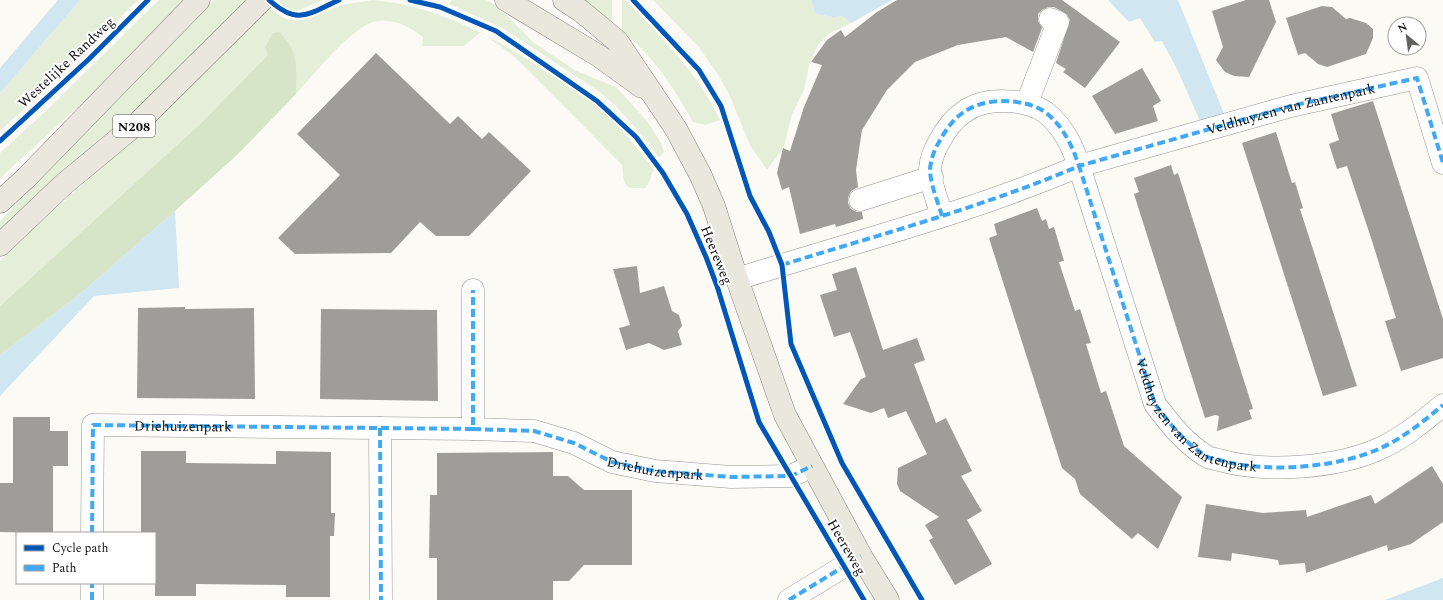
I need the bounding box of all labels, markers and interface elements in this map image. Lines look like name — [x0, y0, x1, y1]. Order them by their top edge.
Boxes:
street label: Westelijke Randweg — [13, 12, 119, 113]
north arrow — [1387, 16, 1427, 56]
text: N — [1394, 18, 1410, 37]
street label: Veldhuyzen van Zantenpark — [1204, 78, 1377, 140]
road number: N208 — [113, 115, 155, 137]
street label: Heereweg — [695, 222, 738, 288]
street label: Veldhuyzen van Zantenpark — [1130, 355, 1258, 478]
street label: Driehuizenpark — [134, 415, 232, 437]
street label: Driehuizenpark — [605, 451, 705, 486]
street label: Heereweg — [822, 515, 871, 579]
legend — [16, 532, 156, 584]
text: Cycle path — [52, 539, 109, 558]
text: Path — [52, 559, 77, 578]

